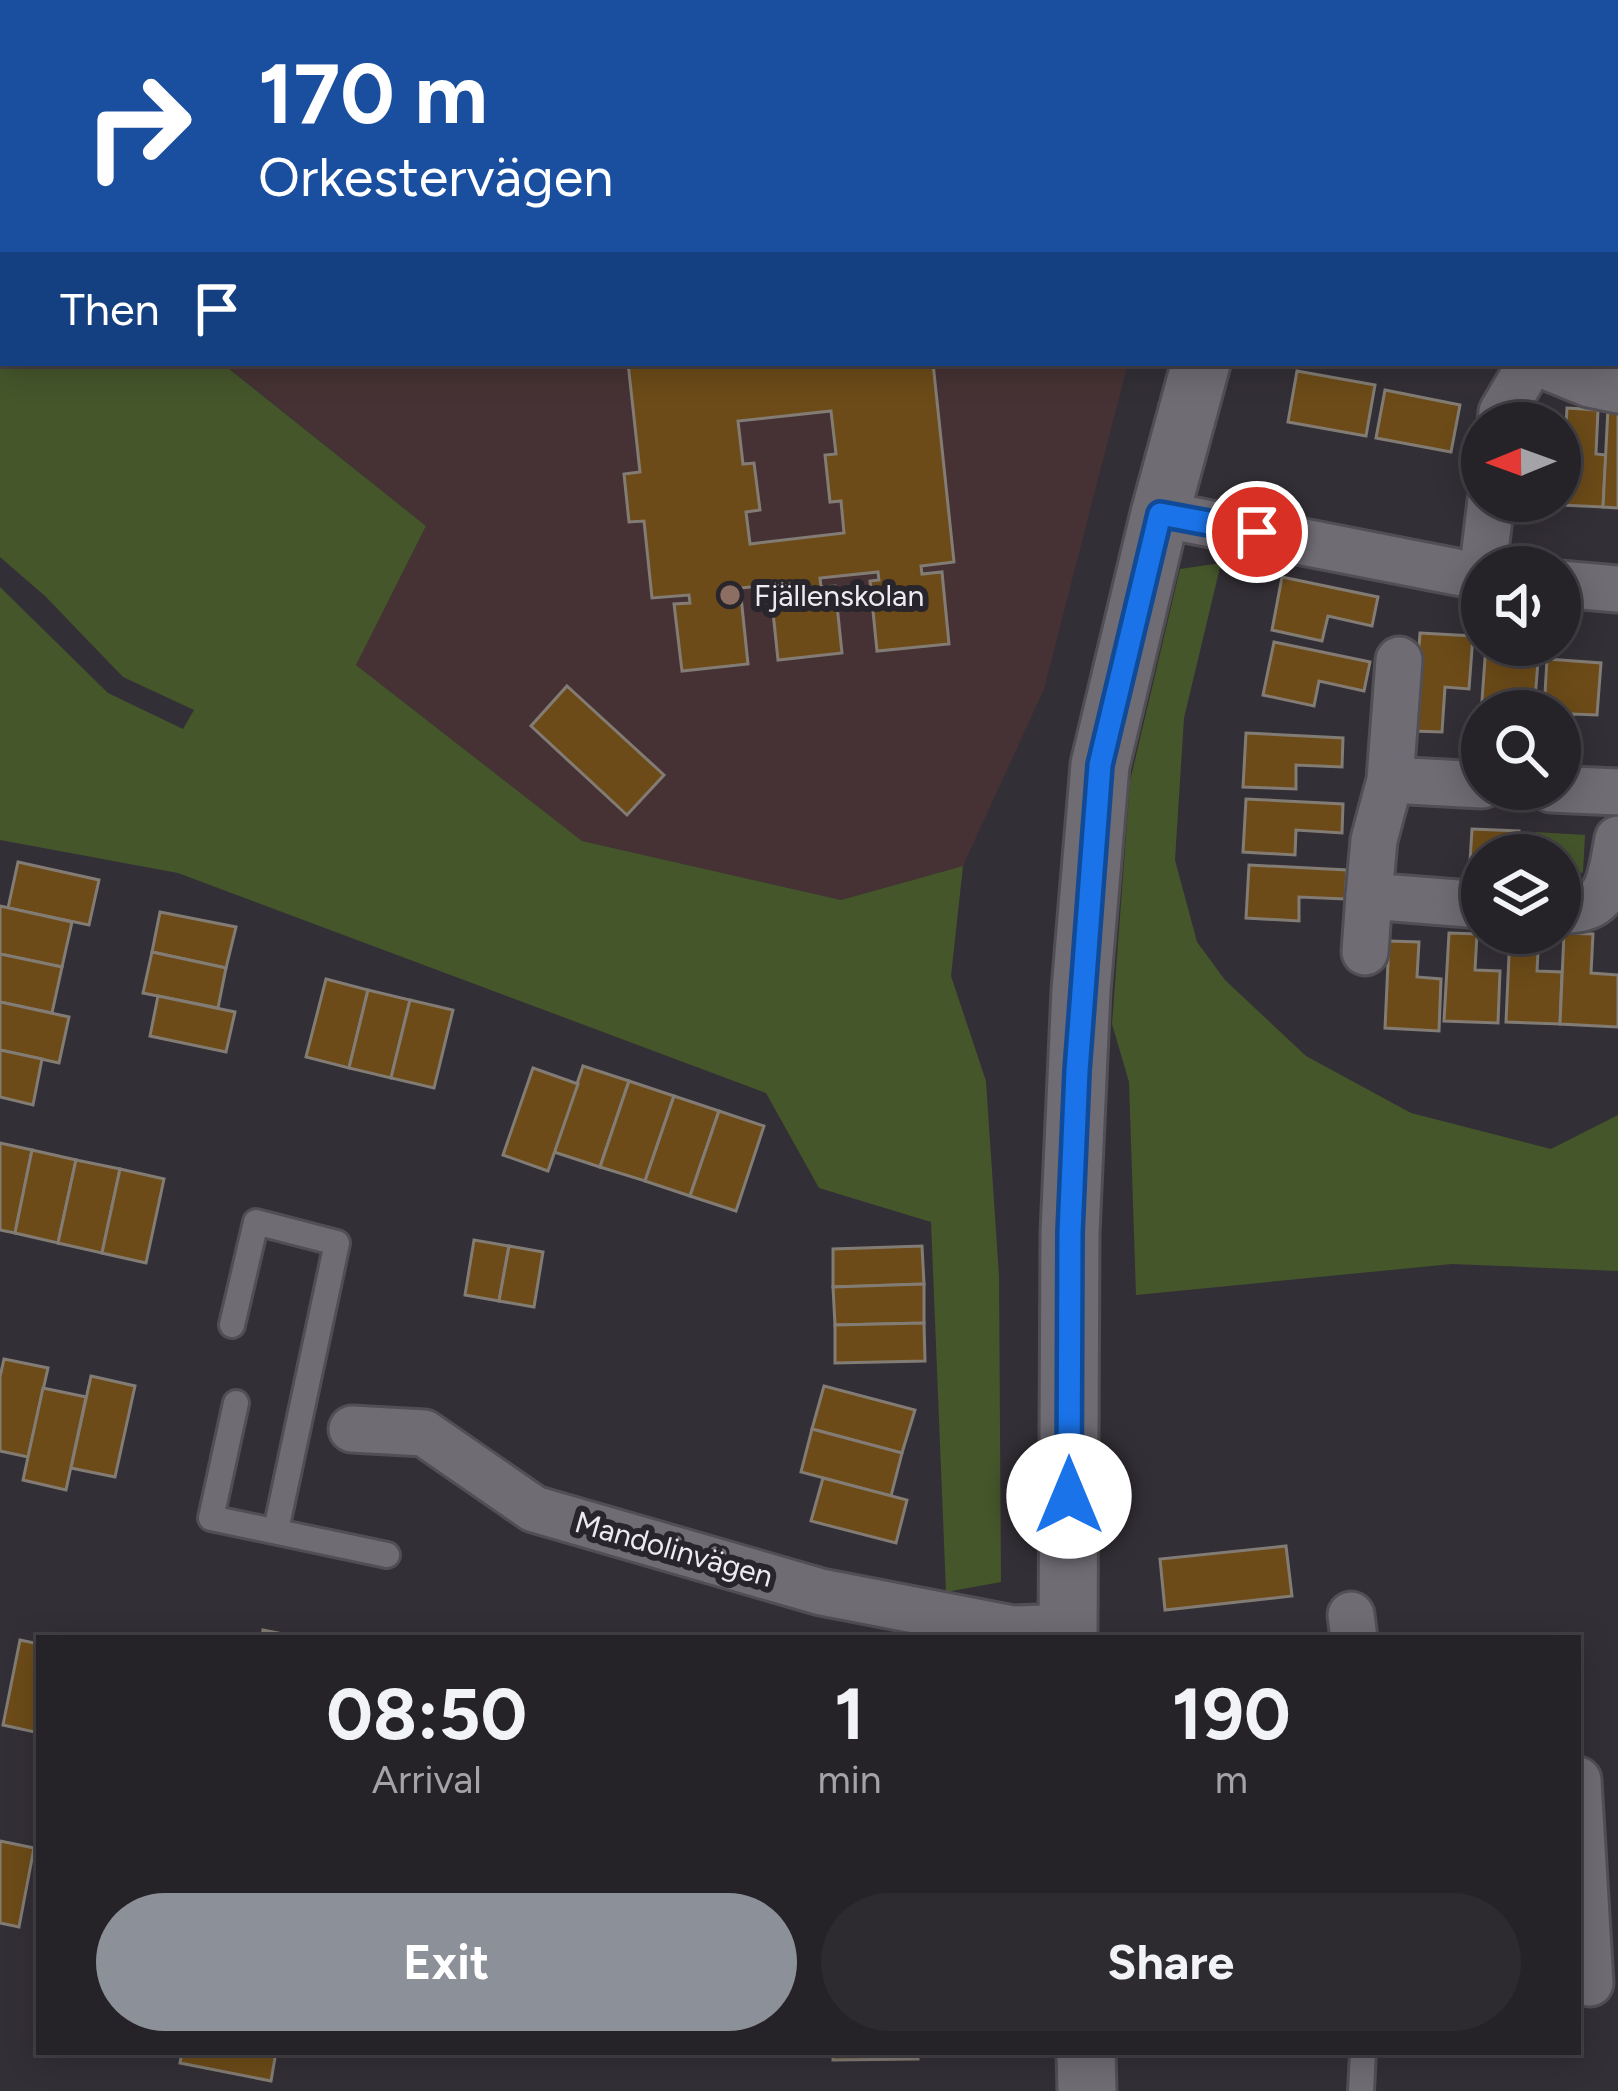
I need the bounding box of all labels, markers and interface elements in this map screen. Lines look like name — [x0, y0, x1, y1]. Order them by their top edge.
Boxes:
text: 170 m — [258, 43, 488, 144]
icon: right — [60, 48, 216, 204]
text: Orkestervägen — [258, 145, 613, 210]
icon: arrive — [184, 276, 250, 342]
text: Then — [60, 282, 160, 336]
north arrow — [1461, 402, 1581, 522]
map controls — [1461, 402, 1581, 954]
pin — [1206, 481, 1308, 583]
icon: arrive — [1224, 499, 1290, 565]
button: sound — [1461, 546, 1581, 666]
place label: Fjällenskolan — [754, 577, 924, 614]
marker: Fjällenskolan — [717, 582, 743, 608]
button: search — [1461, 690, 1581, 810]
button: layers — [1461, 834, 1581, 954]
position arrow — [1006, 1433, 1132, 1559]
street label: Mandolinvägen — [571, 1503, 777, 1595]
text: 08:50 — [326, 1671, 527, 1757]
text: 1 — [834, 1671, 865, 1757]
text: 190 — [1172, 1671, 1291, 1757]
text: Arrival — [372, 1756, 482, 1803]
text: min — [818, 1756, 882, 1803]
text: m — [1215, 1756, 1248, 1803]
button: Exit — [96, 1893, 797, 2031]
button: Share — [821, 1893, 1521, 2031]

